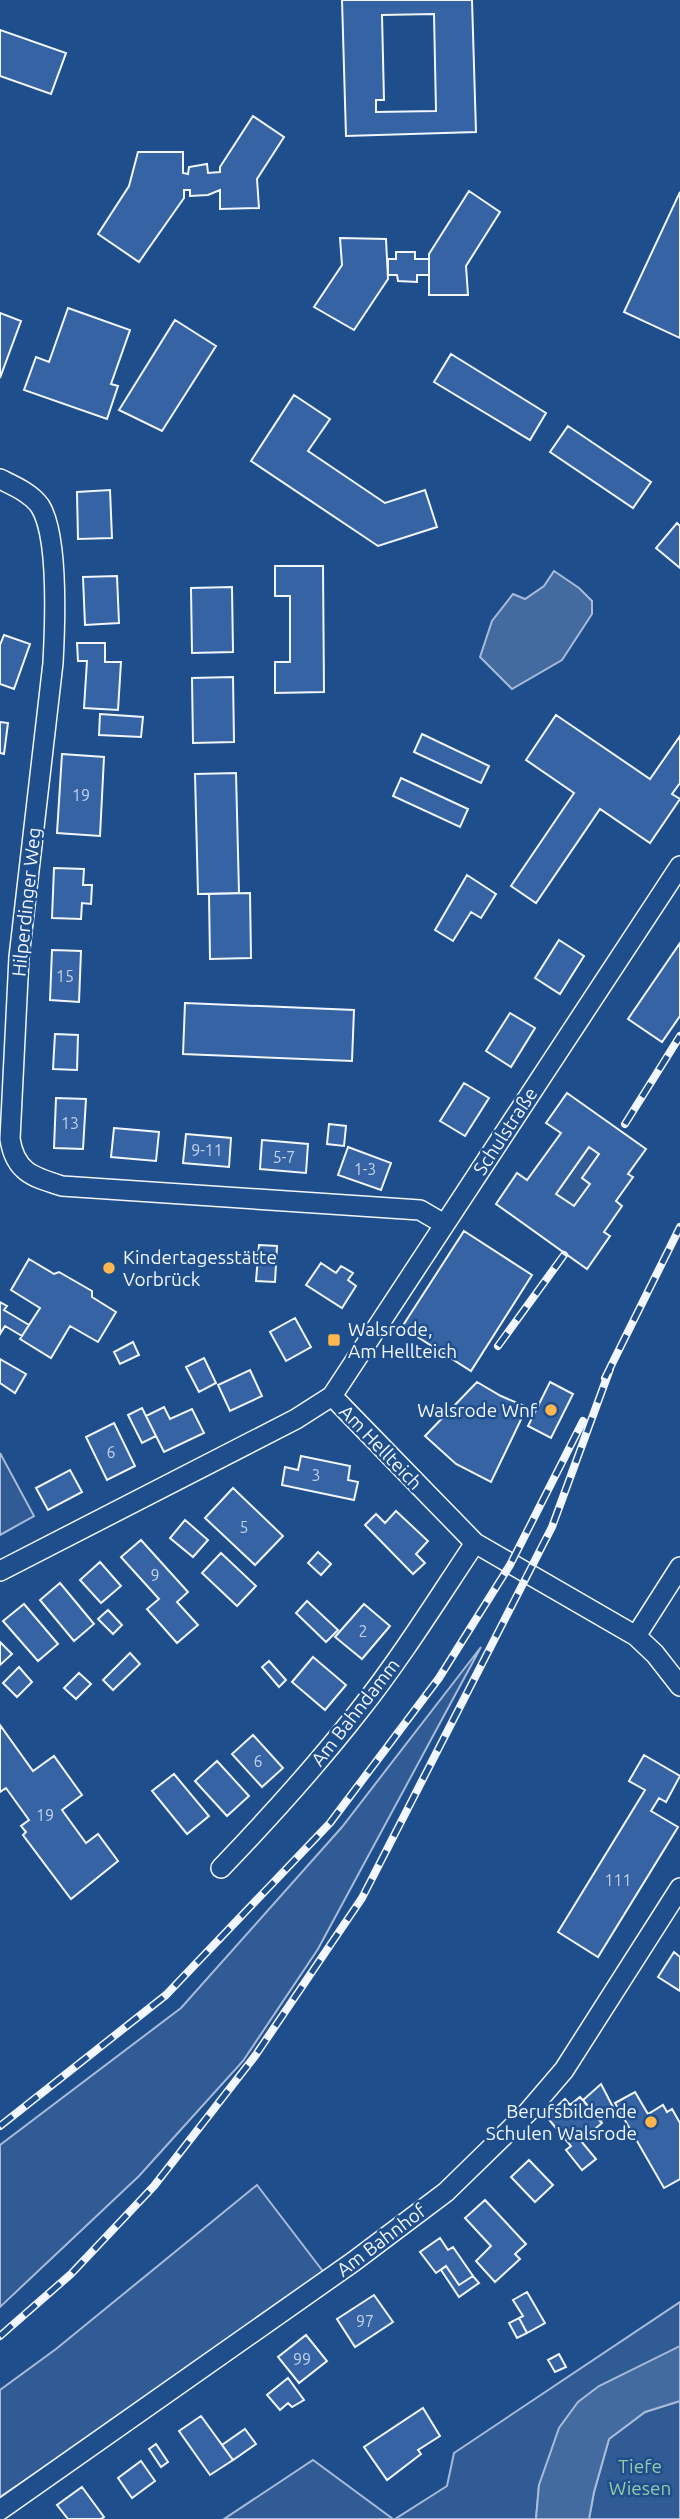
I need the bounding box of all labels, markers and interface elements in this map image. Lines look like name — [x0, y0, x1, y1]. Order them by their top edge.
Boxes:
house number: 19 — [72, 786, 90, 804]
street label: Hilperdinger Weg — [7, 826, 45, 978]
house number: 15 — [56, 967, 74, 985]
street label: Schulstraße — [469, 1083, 541, 1179]
house number: 13 — [61, 1114, 79, 1132]
house number: 9-11 — [191, 1141, 223, 1159]
house number: 5-7 — [273, 1148, 295, 1166]
house number: 1-3 — [354, 1160, 376, 1178]
place label: Kindertagesstätte Vorbrück — [123, 1246, 277, 1290]
marker: Kindertagesstätte Vorbrück — [101, 1260, 117, 1276]
place label: Walsrode, Am Hellteich — [348, 1318, 457, 1362]
marker: Walsrode, Am Hellteich — [326, 1332, 342, 1348]
place label: Walsrode Wnf — [417, 1399, 538, 1421]
street label: Am Hellteich — [335, 1400, 427, 1494]
marker: Walsrode Wnf — [543, 1402, 559, 1418]
house number: 6 — [106, 1443, 116, 1461]
house number: 3 — [311, 1466, 321, 1484]
house number: 5 — [239, 1518, 249, 1536]
house number: 9 — [150, 1566, 160, 1584]
house number: 2 — [358, 1622, 368, 1640]
street label: Am Bahndamm — [306, 1654, 404, 1770]
house number: 6 — [253, 1752, 263, 1770]
house number: 19 — [36, 1806, 54, 1824]
house number: 111 — [604, 1871, 632, 1889]
place label: Berufsbildende Schulen Walsrode — [486, 2100, 637, 2144]
marker: Berufsbildende Schulen Walsrode — [643, 2114, 659, 2130]
street label: Am Bahnhof — [332, 2199, 430, 2281]
house number: 97 — [356, 2312, 374, 2330]
house number: 99 — [293, 2350, 311, 2368]
park label: Tiefe Wiesen — [609, 2455, 671, 2499]

